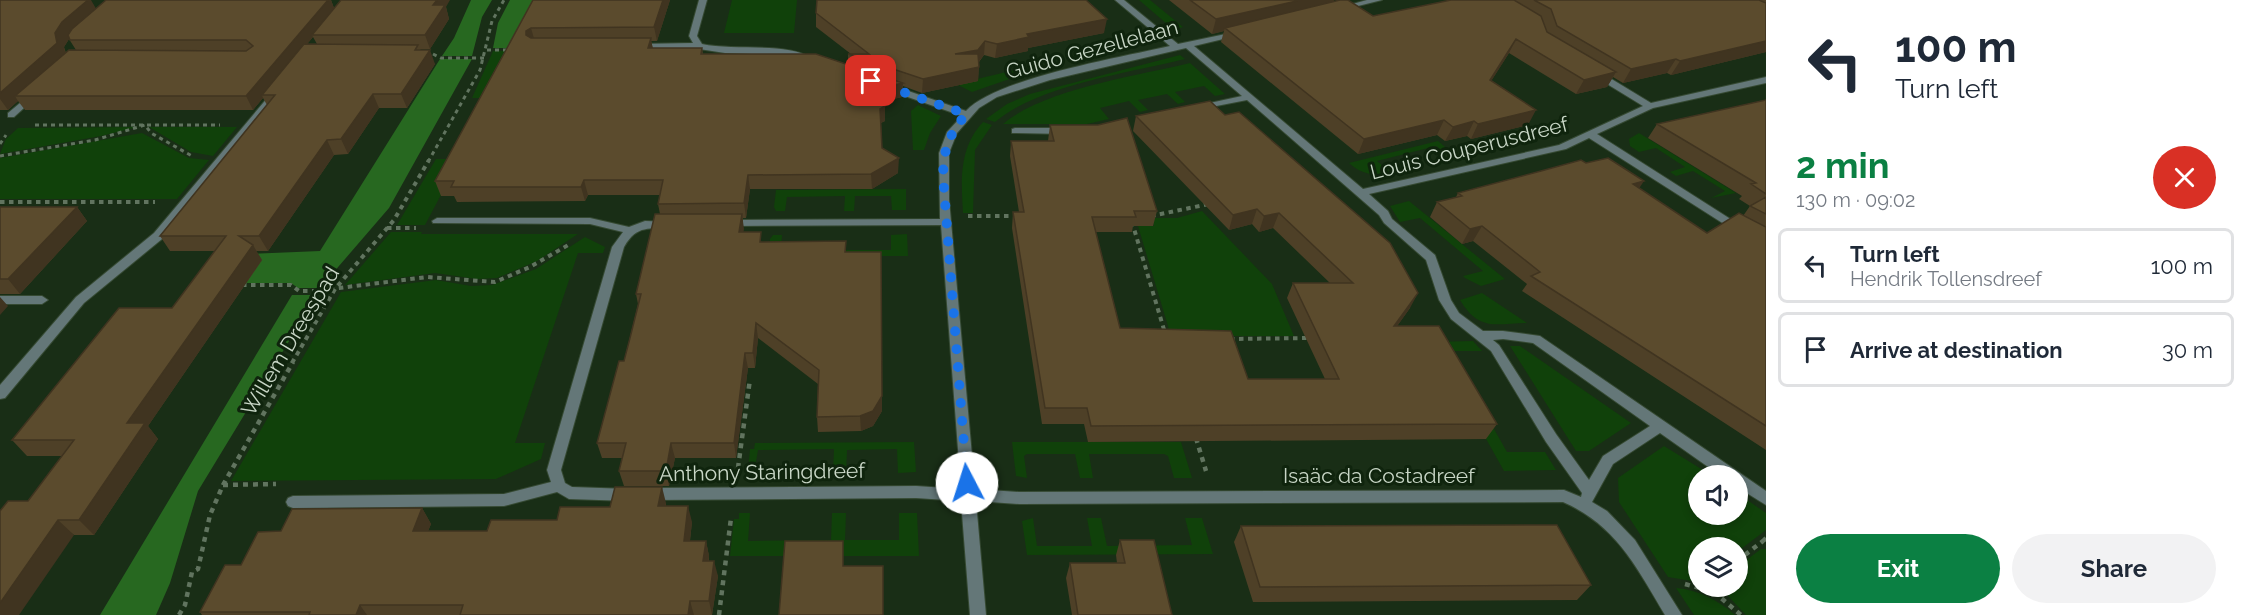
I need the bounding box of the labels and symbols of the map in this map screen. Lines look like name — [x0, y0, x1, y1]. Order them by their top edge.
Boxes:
street label: Guido Gezellelaan — [1003, 14, 1181, 84]
pin — [845, 55, 896, 106]
street label: Louis Couperusdreef — [1367, 111, 1572, 185]
street label: Willem Dreespad — [236, 262, 344, 420]
position arrow — [935, 451, 999, 515]
street label: Anthony Staringdreef — [659, 458, 866, 486]
street label: Isaäc da Costadreef — [1283, 463, 1476, 488]

